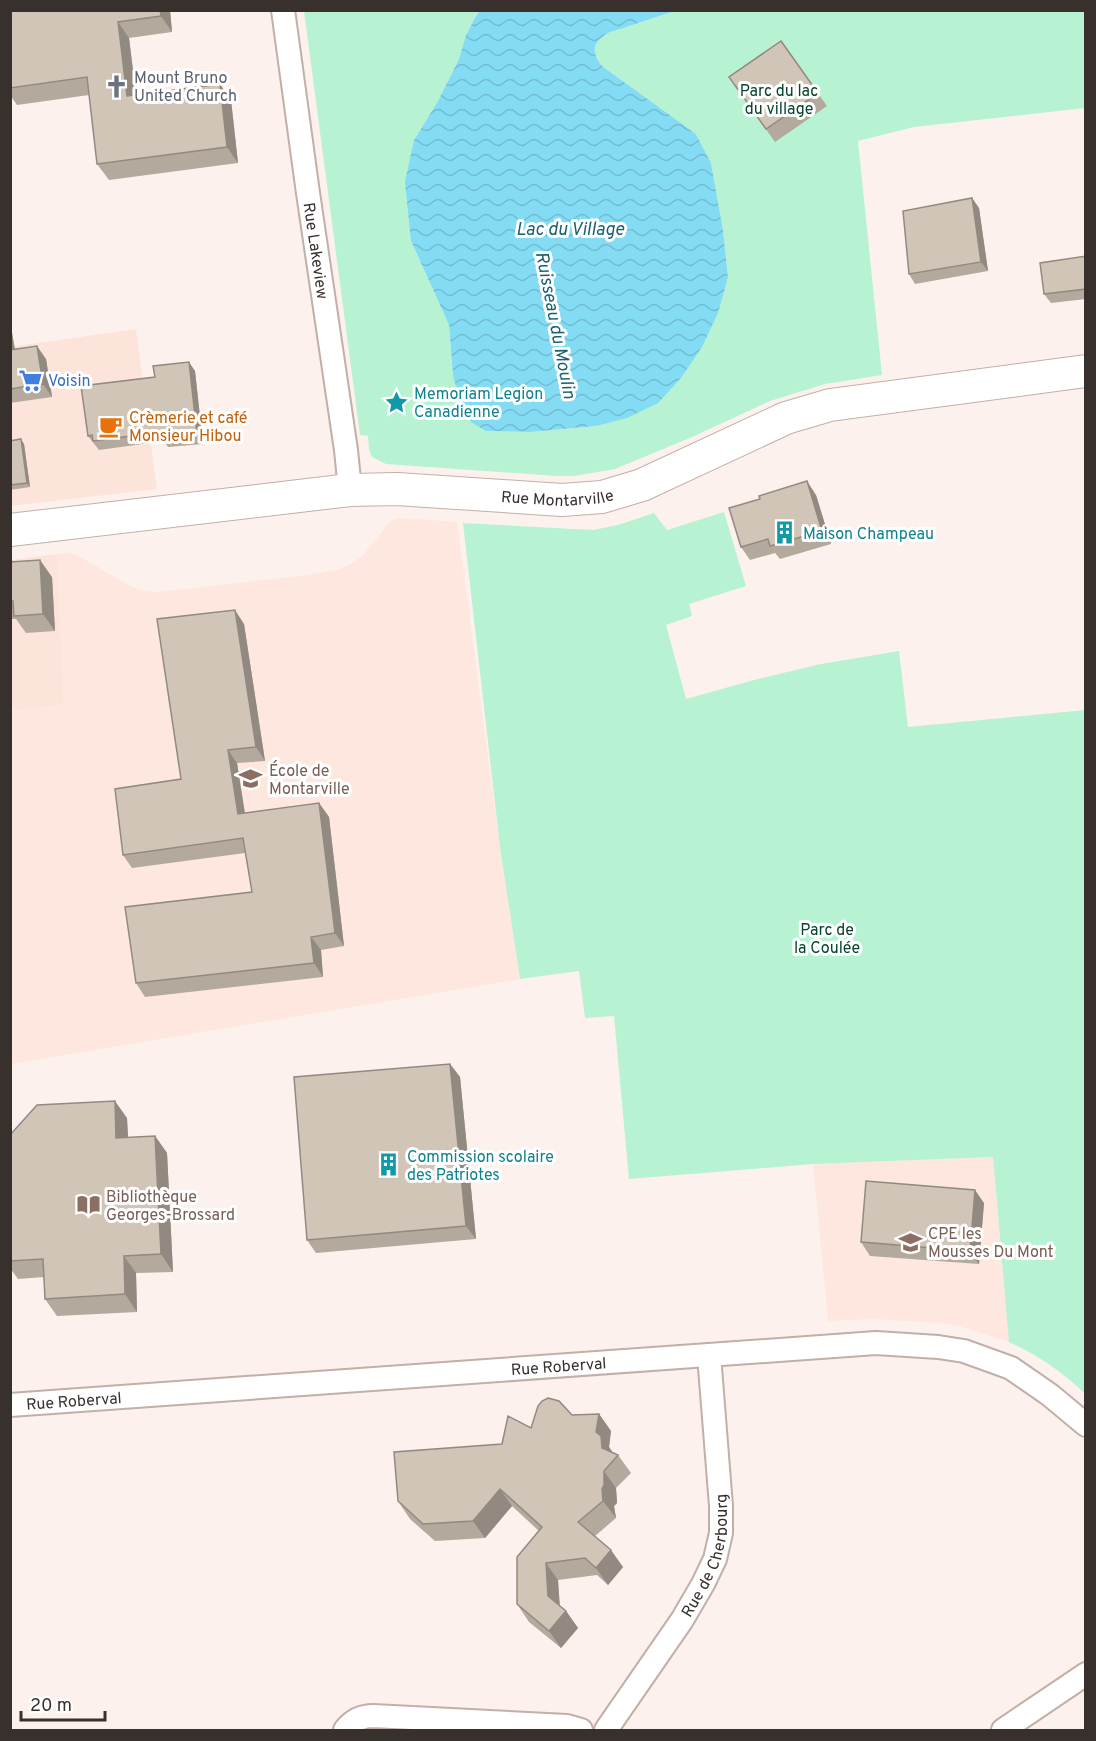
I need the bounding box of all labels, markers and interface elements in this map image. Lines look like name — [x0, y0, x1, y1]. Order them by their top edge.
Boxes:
place label: Mount Bruno United Church — [134, 69, 237, 107]
church icon: Mount Bruno United Church — [103, 73, 129, 99]
park label: Parc du lac du village — [740, 82, 818, 120]
street label: Rue Lakeview — [298, 201, 332, 301]
water label: Lac du Village — [516, 219, 625, 242]
water label: Ruisseau du Moulin — [529, 250, 580, 401]
supermarket icon: Voisin — [17, 367, 43, 393]
place label: Voisin — [48, 372, 90, 392]
place label: Memoriam Legion Canadienne — [414, 385, 543, 423]
place icon: Memoriam Legion Canadienne — [383, 389, 409, 415]
place label: Crèmerie et café Monsieur Hibou — [129, 409, 247, 447]
cafe icon: Crèmerie et café Monsieur Hibou — [98, 413, 124, 439]
street label: Rue Montarville — [500, 486, 616, 512]
building icon: Maison Champeau — [772, 520, 798, 546]
place label: Maison Champeau — [803, 525, 934, 545]
place label: École de Montarville — [269, 760, 350, 800]
school or university icon: École de Montarville — [238, 766, 264, 792]
park label: Parc de la Coulée — [794, 921, 860, 959]
place label: Commission scolaire des Patriotes — [407, 1148, 554, 1186]
building icon: Commission scolaire des Patriotes — [376, 1152, 402, 1178]
place label: Bibliothèque Georges-Brossard — [106, 1188, 235, 1226]
library icon: Bibliothèque Georges-Brossard — [75, 1192, 101, 1218]
place label: CPE les Mousses Du Mont — [928, 1225, 1054, 1263]
school or university icon: CPE les Mousses Du Mont — [897, 1229, 923, 1255]
street label: Rue Roberval — [510, 1354, 607, 1381]
street label: Rue Roberval — [25, 1389, 122, 1416]
street label: Rue de Cherbourg — [678, 1493, 733, 1621]
scale bar — [21, 1684, 105, 1722]
text: 20 m — [30, 1695, 72, 1718]

